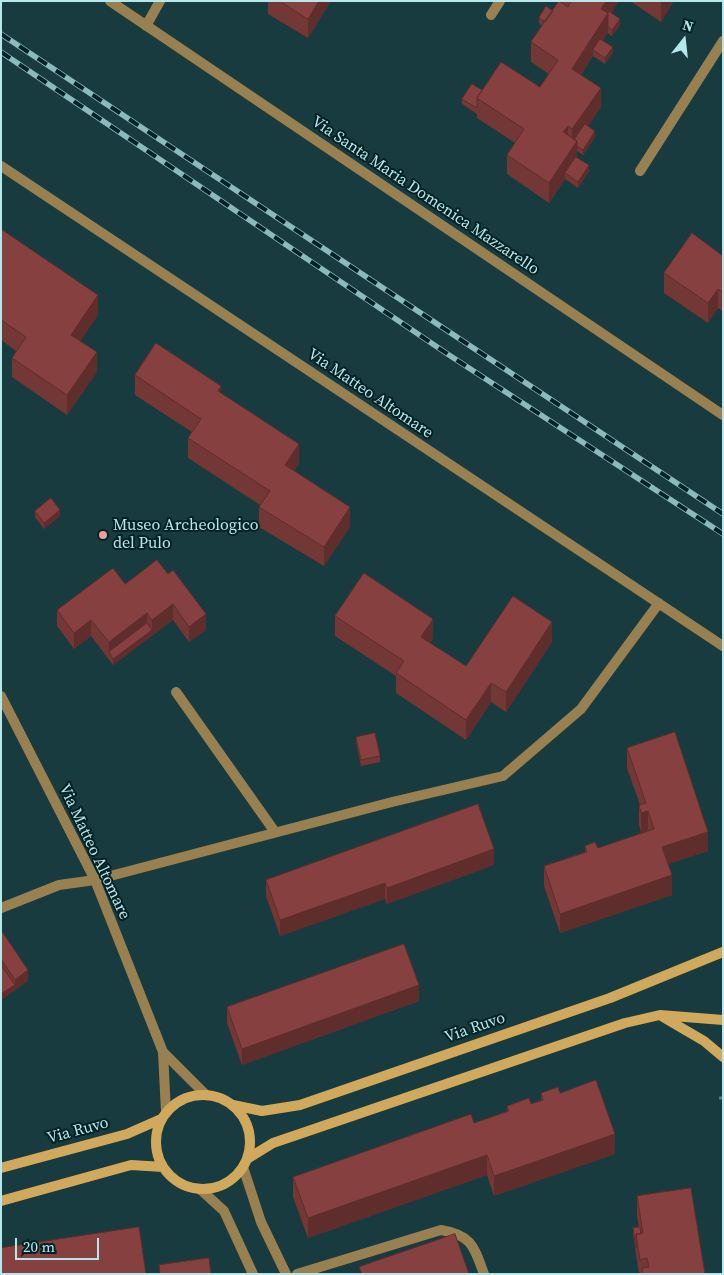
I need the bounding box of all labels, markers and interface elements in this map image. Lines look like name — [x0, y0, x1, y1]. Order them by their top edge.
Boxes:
north arrow — [659, 15, 709, 65]
text: N — [680, 15, 696, 37]
street label: Via Santa Maria Domenica Mazzarello — [308, 113, 542, 279]
street label: Via Matteo Altomare — [304, 345, 436, 443]
place label: Museo Archeologico del Pulo — [113, 516, 259, 554]
marker: Museo Archeologico del Pulo — [97, 529, 109, 541]
street label: Via Matteo Altomare — [54, 781, 134, 923]
street label: Via Ruvo — [442, 1009, 508, 1047]
street label: Via Ruvo — [45, 1114, 111, 1148]
scale bar — [18, 1228, 101, 1260]
text: 20 m — [23, 1236, 55, 1257]

